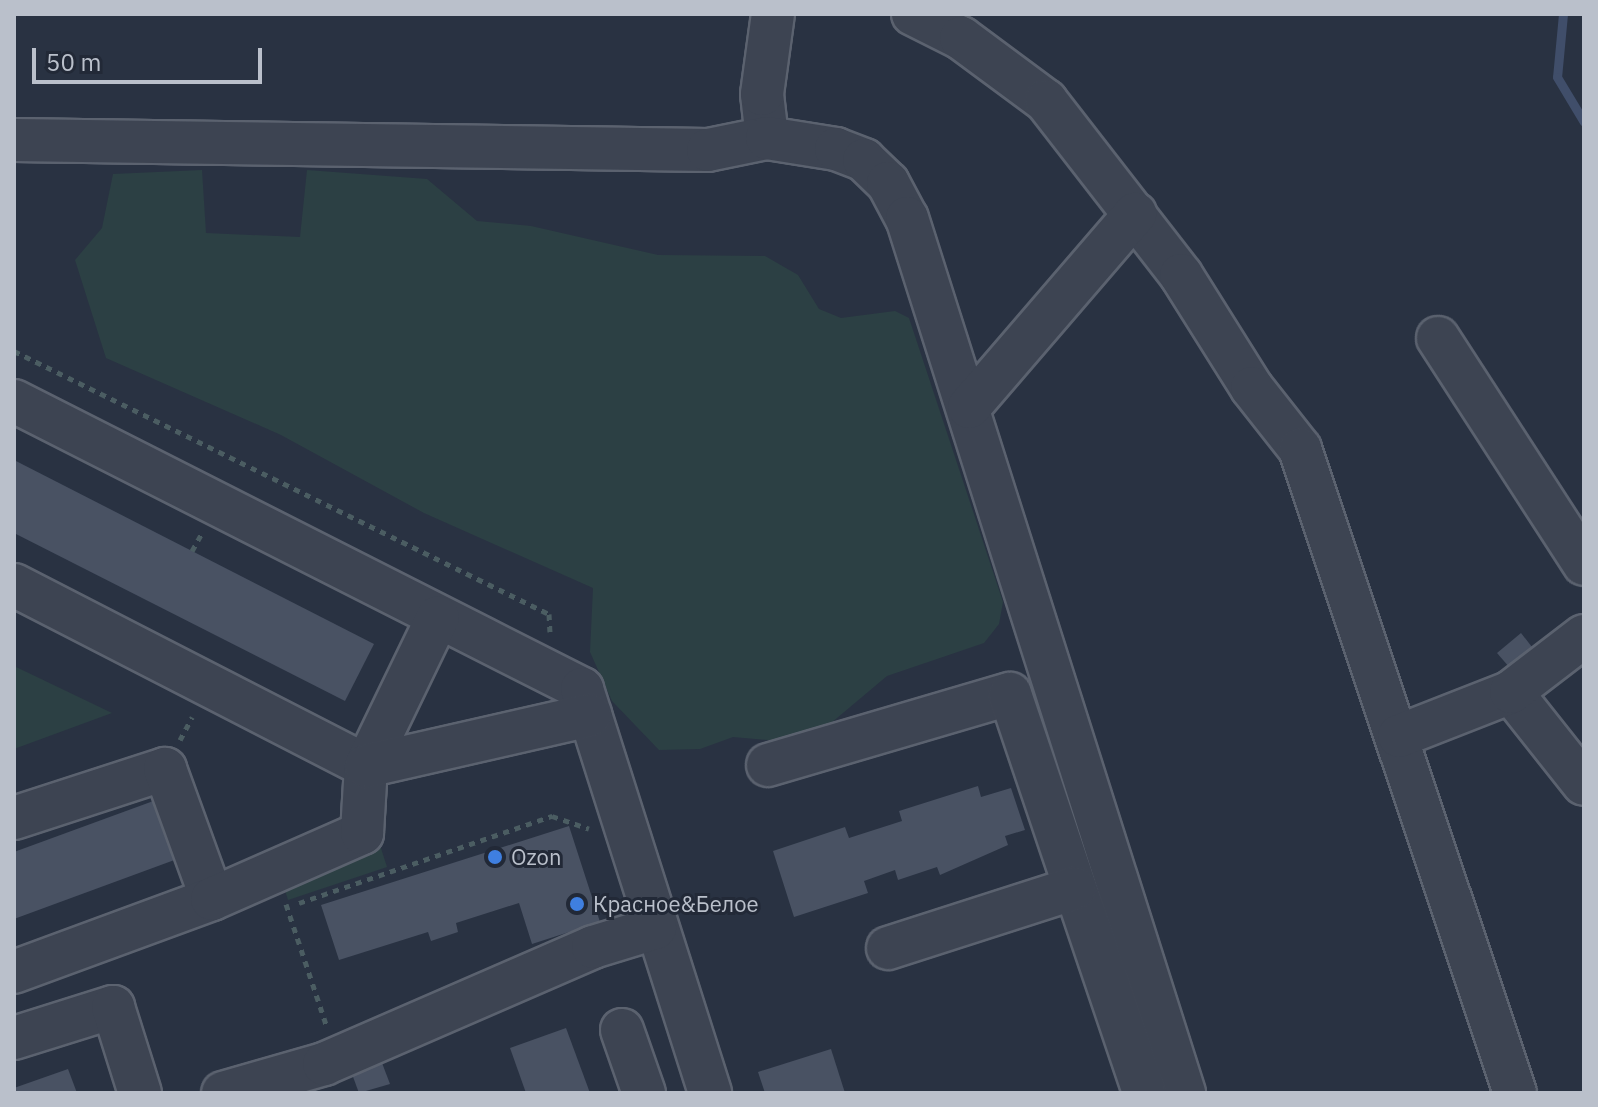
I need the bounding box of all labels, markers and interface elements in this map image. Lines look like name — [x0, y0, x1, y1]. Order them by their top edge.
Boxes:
scale bar — [36, 32, 266, 82]
text: 50 m — [46, 46, 101, 78]
place label: Ozon — [511, 844, 561, 870]
marker: Ozon — [486, 848, 504, 866]
place label: Красное&Белое — [593, 891, 759, 917]
marker: Красное&Белое — [568, 895, 586, 913]

